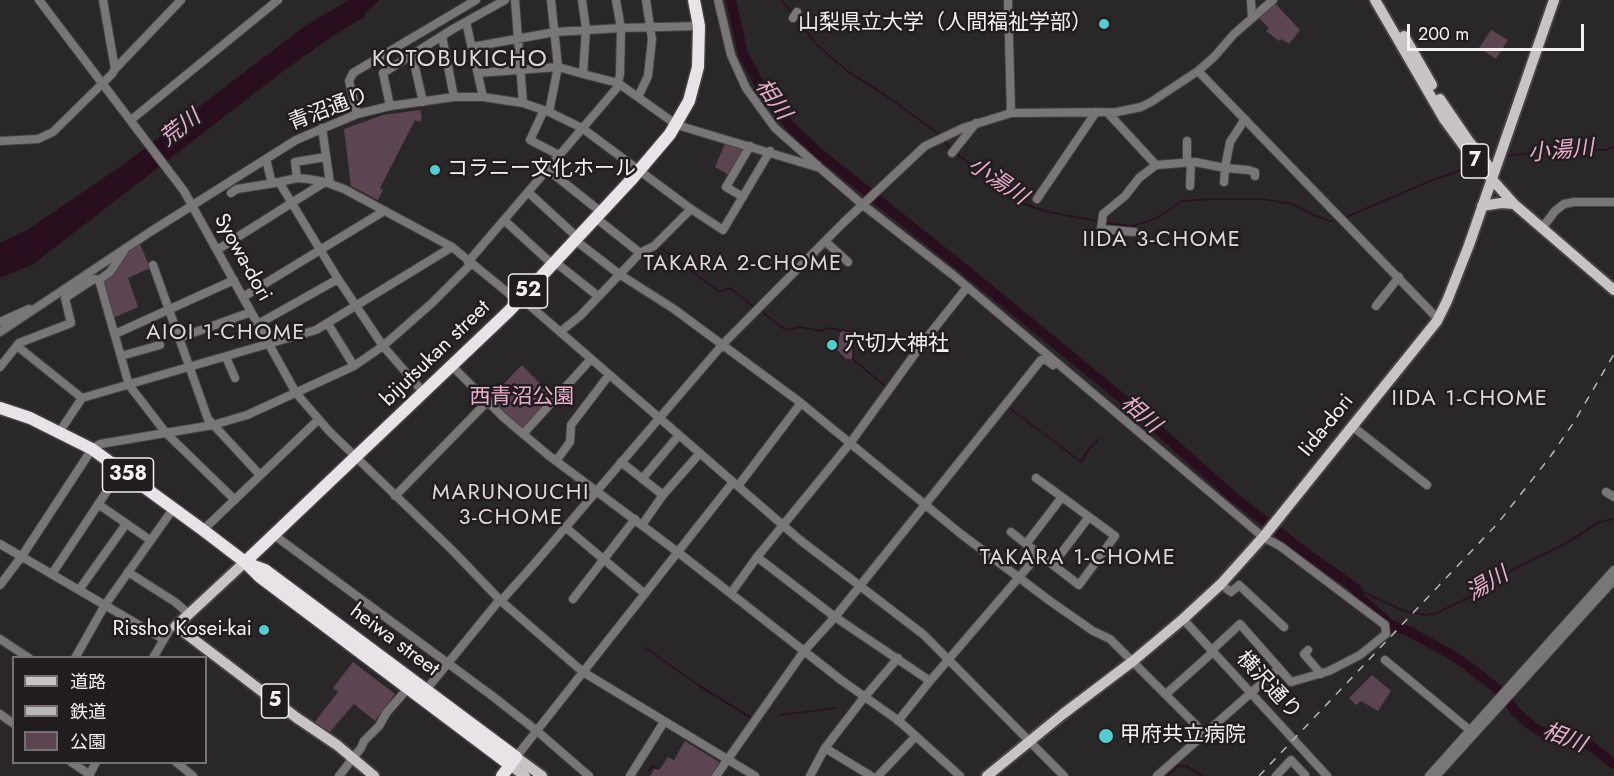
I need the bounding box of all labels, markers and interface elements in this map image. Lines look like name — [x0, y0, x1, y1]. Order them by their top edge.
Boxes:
place label: 山梨県立大学（人間福祉学部） — [798, 11, 1092, 37]
scale bar — [1410, 12, 1587, 50]
marker: 山梨県立大学（人間福祉学部） — [1097, 17, 1111, 31]
text: 200 m — [1418, 21, 1469, 47]
district label: KOTOBUKICHO — [372, 46, 548, 74]
water label: 相川 — [749, 74, 795, 126]
street label: 青沼通り — [285, 83, 373, 137]
water label: 荒川 — [156, 105, 206, 153]
water label: 小湯川 — [1527, 136, 1595, 168]
road number: 7 — [1462, 144, 1488, 178]
water label: 小湯川 — [962, 153, 1032, 211]
place label: コラニー文化ホール — [447, 157, 636, 183]
marker: コラニー文化ホール — [428, 163, 442, 177]
street label: Syowa-dori — [208, 210, 276, 306]
district label: IIDA 3-CHOME — [1083, 228, 1241, 254]
district label: TAKARA 2-CHOME — [643, 252, 843, 278]
road number: 52 — [508, 274, 548, 308]
street label: bijutsukan street — [376, 296, 496, 412]
district label: AIOI 1-CHOME — [146, 321, 306, 347]
place label: 穴切大神社 — [844, 332, 949, 358]
marker: 穴切大神社 — [825, 338, 839, 352]
park label: 西青沼公園 — [470, 385, 574, 411]
district label: IIDA 1-CHOME — [1392, 387, 1548, 413]
street label: Iida-dori — [1294, 390, 1360, 462]
water label: 相川 — [1115, 391, 1165, 439]
road number: 358 — [102, 458, 154, 492]
district label: MARUNOUCHI 3-CHOME — [432, 481, 590, 532]
district label: TAKARA 1-CHOME — [980, 546, 1176, 572]
water label: 湯川 — [1462, 562, 1514, 608]
street label: heiwa street — [344, 599, 444, 683]
place label: Rissho Kosei-kai — [112, 617, 252, 643]
marker: Rissho Kosei-kai — [257, 623, 271, 637]
street label: 横沢通り — [1230, 647, 1306, 725]
legend — [12, 656, 207, 764]
text: 道路 — [70, 669, 106, 695]
road number: 5 — [262, 684, 288, 718]
text: 鉄道 — [70, 699, 106, 725]
water label: 相川 — [1539, 719, 1589, 759]
place label: 甲府共立病院 — [1120, 723, 1246, 749]
marker: 甲府共立病院 — [1097, 727, 1115, 745]
text: 公園 — [70, 729, 106, 755]

